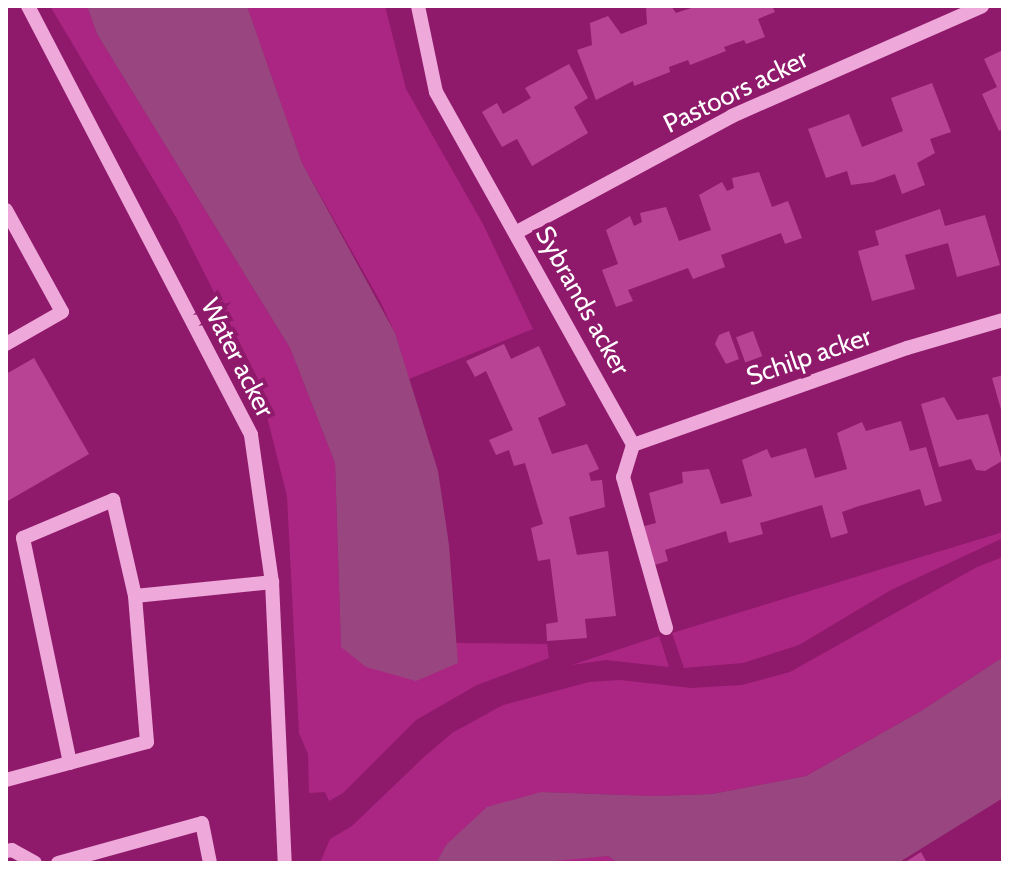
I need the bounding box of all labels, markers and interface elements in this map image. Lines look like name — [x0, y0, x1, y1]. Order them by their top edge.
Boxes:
street label: Pastoors acker — [659, 44, 813, 140]
street label: Sybrands acker — [528, 221, 636, 381]
street label: Water acker — [194, 294, 280, 422]
street label: Schilp acker — [742, 321, 876, 393]

